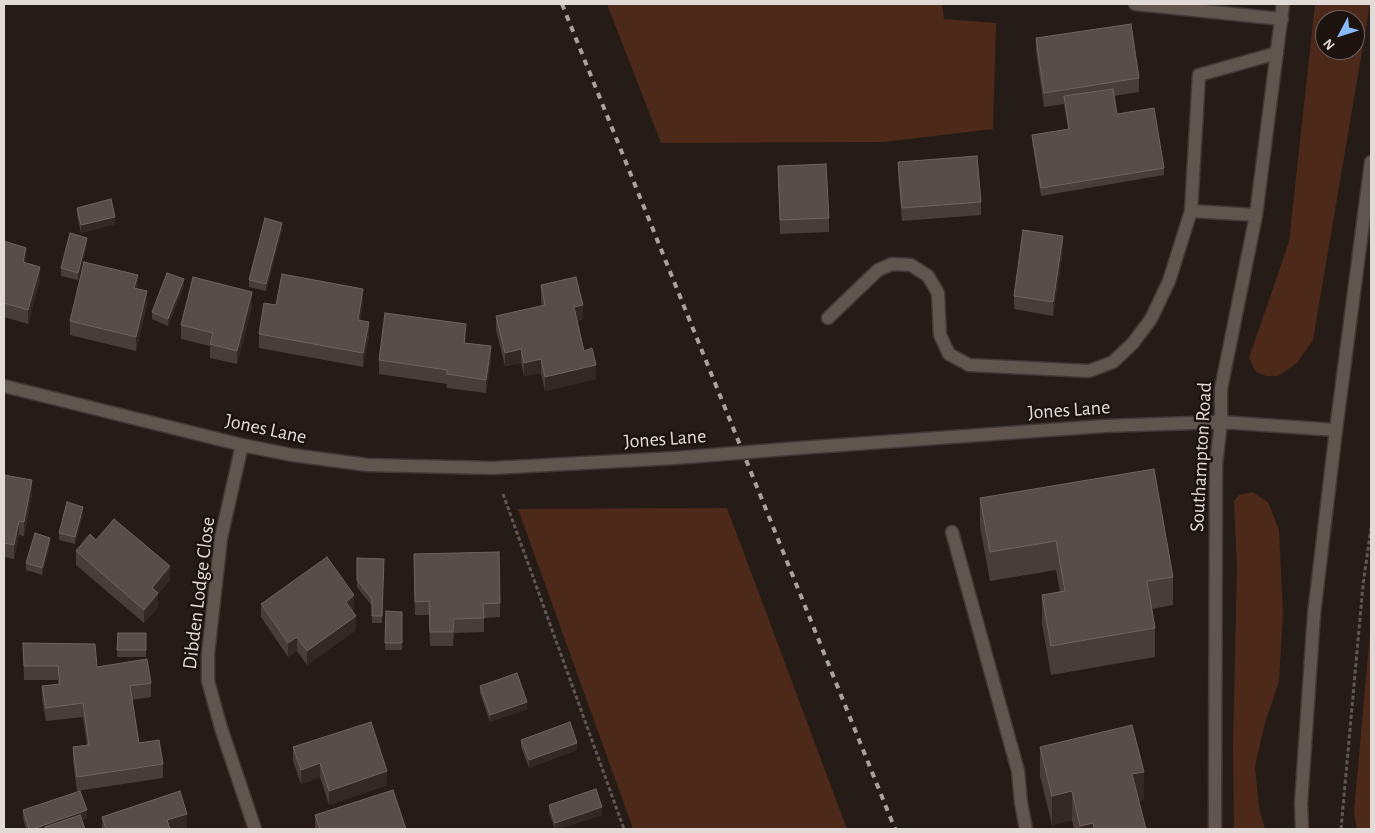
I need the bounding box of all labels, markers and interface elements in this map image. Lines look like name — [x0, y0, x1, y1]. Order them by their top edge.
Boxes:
north arrow — [1315, 10, 1365, 60]
text: N — [1321, 36, 1338, 52]
street label: Southampton Road — [1185, 381, 1217, 533]
street label: Jones Lane — [1027, 395, 1111, 425]
street label: Jones Lane — [223, 409, 309, 449]
street label: Jones Lane — [623, 424, 707, 454]
street label: Dibden Lodge Close — [178, 515, 220, 671]

